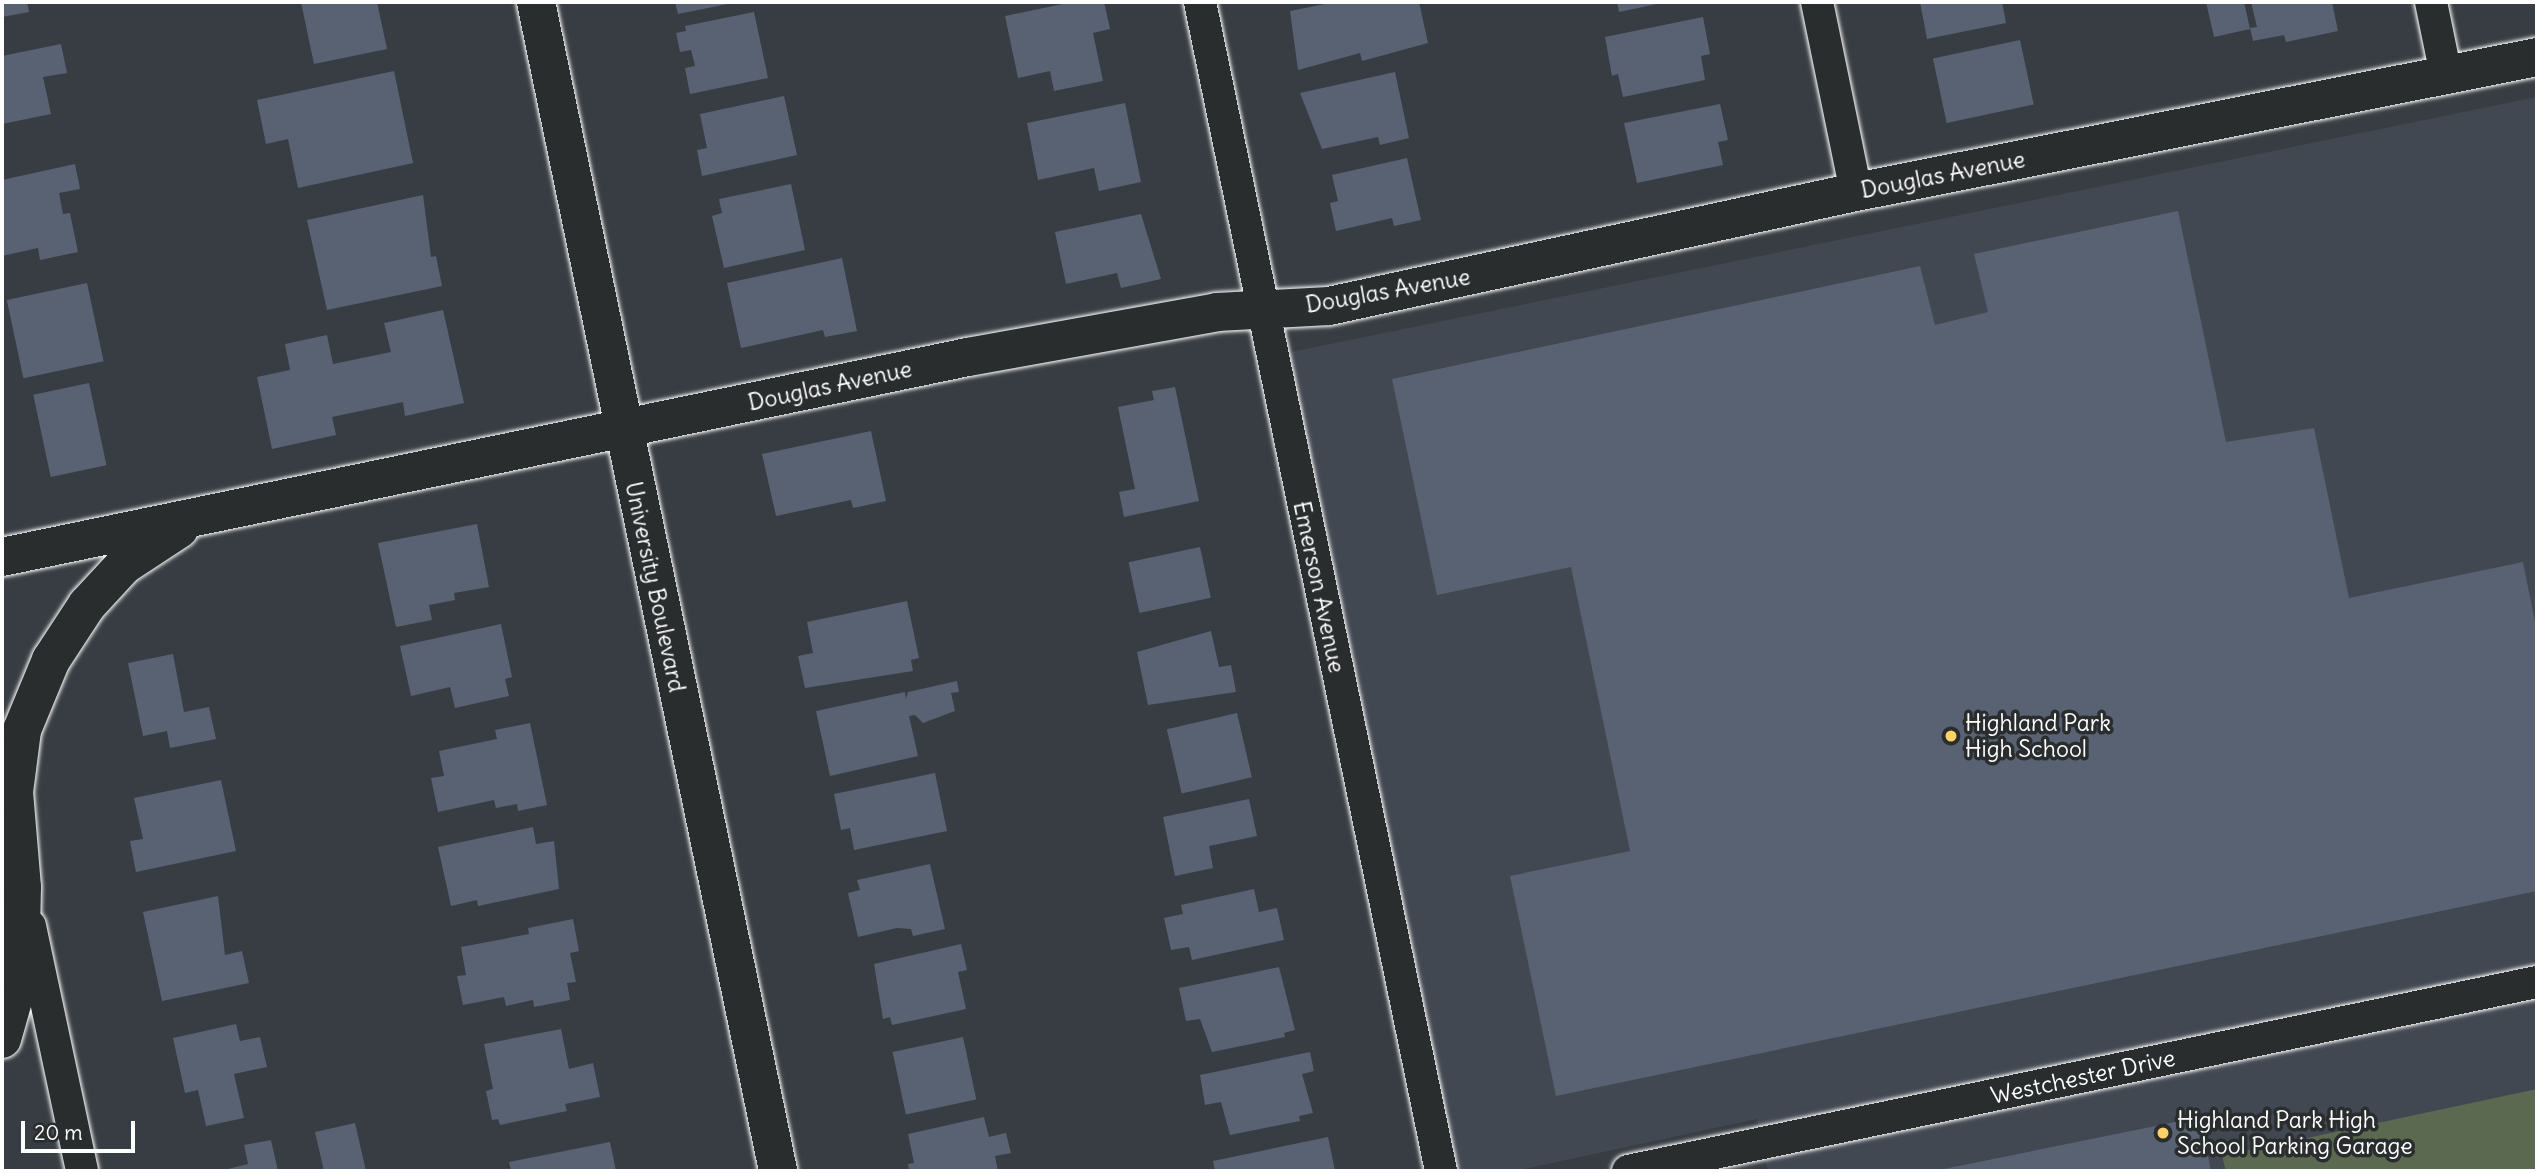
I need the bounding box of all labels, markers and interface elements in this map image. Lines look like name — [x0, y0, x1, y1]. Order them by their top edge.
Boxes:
street label: Douglas Avenue — [1859, 146, 2027, 204]
street label: Douglas Avenue — [1304, 263, 1472, 319]
street label: Douglas Avenue — [746, 355, 914, 417]
street label: University Boulevard — [619, 479, 691, 695]
street label: Emerson Avenue — [1287, 499, 1351, 675]
place label: Highland Park High School — [1965, 709, 2111, 763]
marker: Highland Park High School — [1943, 728, 1959, 744]
street label: Westchester Drive — [1988, 1044, 2178, 1110]
scale bar — [24, 1106, 138, 1150]
place label: Highland Park High School Parking Garage — [2177, 1106, 2413, 1160]
text: 20 m — [34, 1119, 83, 1146]
marker: Highland Park High School Parking Garage — [2155, 1125, 2171, 1141]

